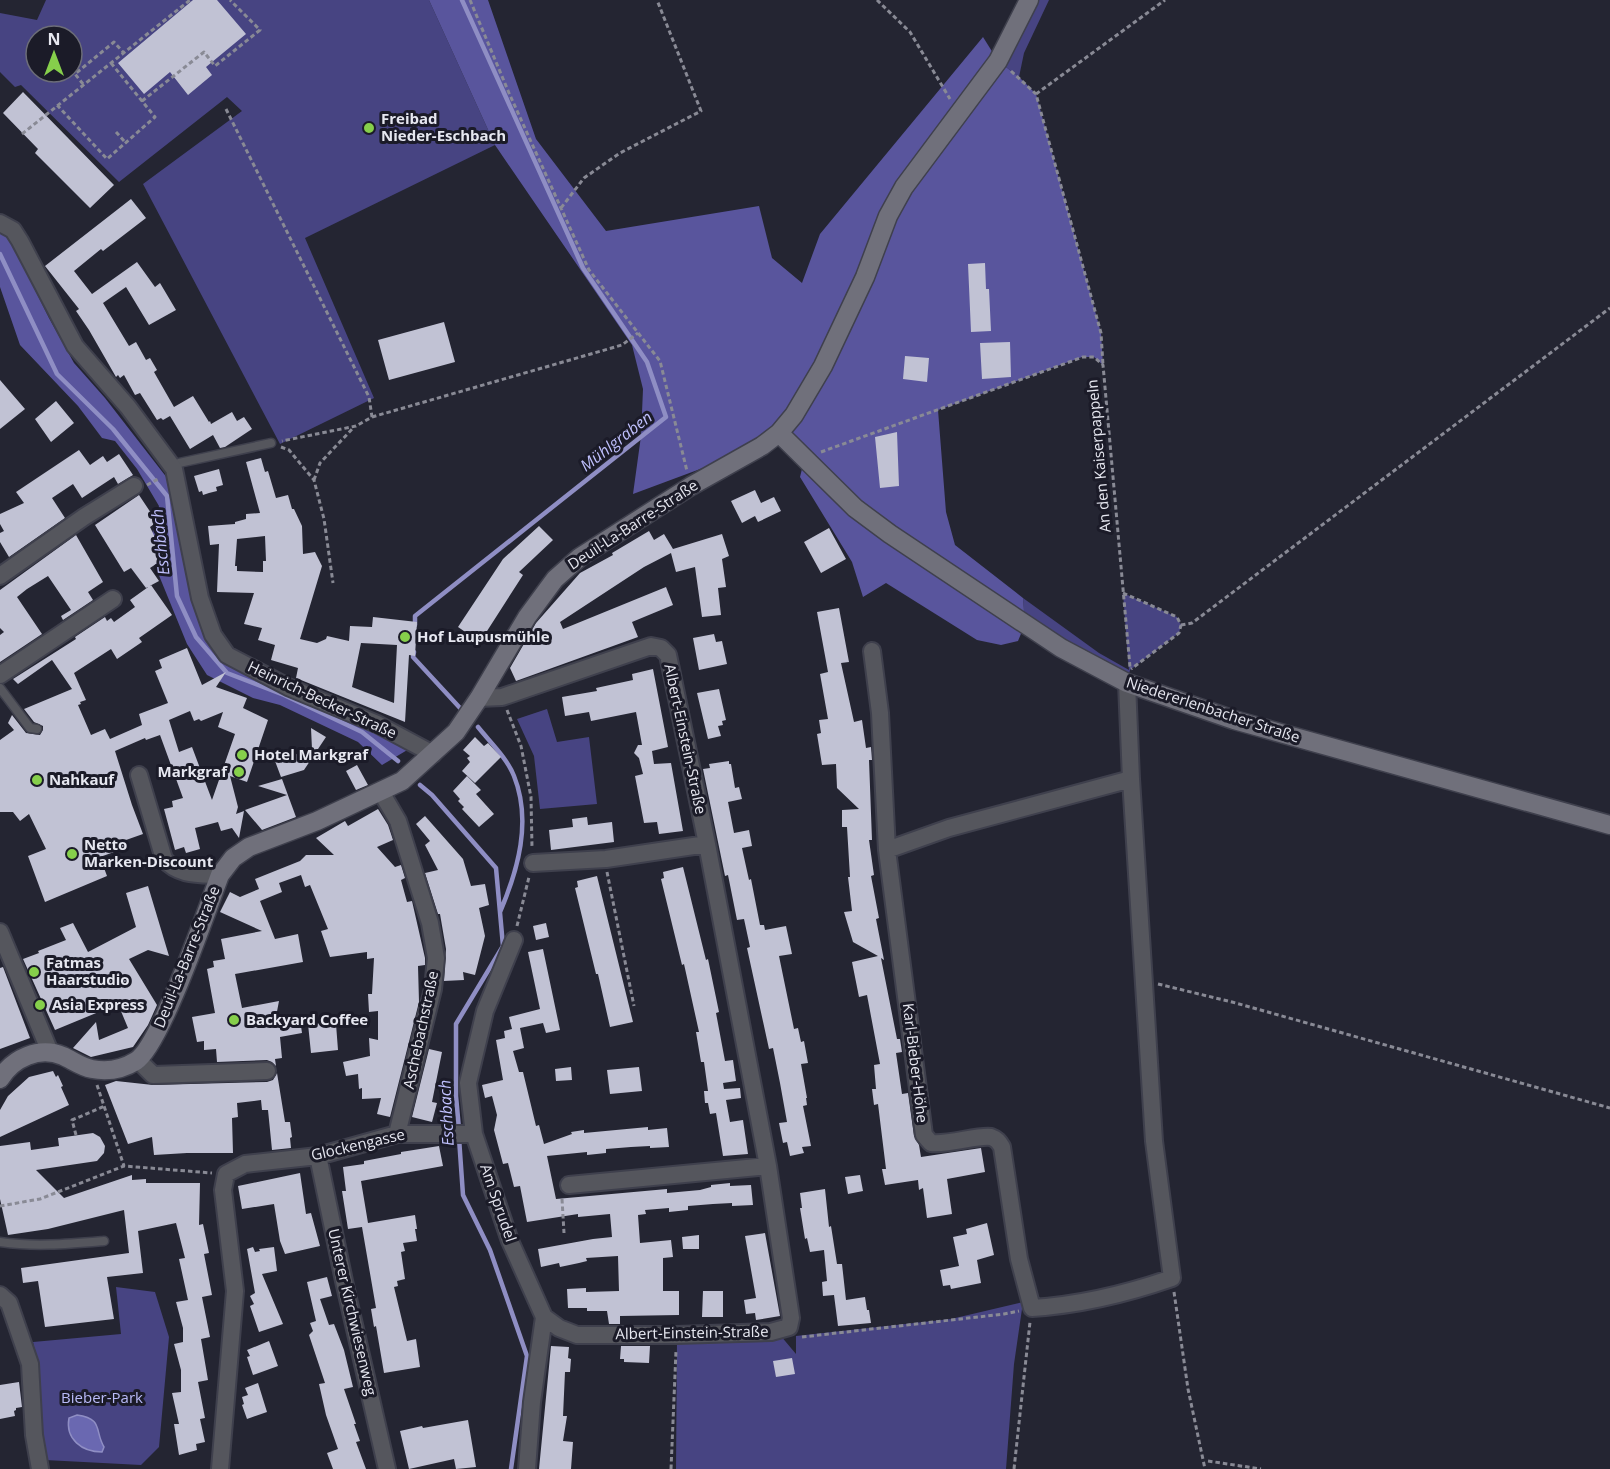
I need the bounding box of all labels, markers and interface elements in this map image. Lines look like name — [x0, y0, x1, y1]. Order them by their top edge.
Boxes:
north arrow — [24, 24, 84, 84]
text: N — [47, 28, 61, 50]
place label: Freibad Nieder-Eschbach — [381, 108, 506, 145]
marker: Freibad Nieder-Eschbach — [362, 121, 376, 135]
street label: An den Kaiserpappeln — [1081, 379, 1115, 533]
water label: Mühlgraben — [575, 406, 657, 476]
street label: Deuil-La-Barre-Straße — [564, 475, 701, 574]
water label: Eschbach — [146, 508, 174, 576]
place label: Hof Laupusmühle — [417, 626, 550, 646]
marker: Hof Laupusmühle — [398, 630, 412, 644]
street label: Heinrich-Becker-Straße — [245, 656, 400, 742]
street label: Albert-Einstein-Straße — [660, 662, 712, 816]
street label: Niedererlenbacher Straße — [1124, 672, 1303, 747]
place label: Hotel Markgraf — [254, 744, 369, 764]
marker: Hotel Markgraf — [235, 748, 249, 762]
place label: Markgraf — [158, 761, 228, 781]
marker: Markgraf — [232, 765, 246, 779]
place label: Nahkauf — [49, 769, 115, 789]
marker: Nahkauf — [30, 773, 44, 787]
place label: Netto Marken-Discount — [84, 834, 214, 871]
marker: Netto Marken-Discount — [65, 847, 79, 861]
street label: Deuil-La-Barre-Straße — [148, 883, 224, 1030]
place label: Fatmas Haarstudio — [46, 952, 130, 989]
marker: Fatmas Haarstudio — [27, 965, 41, 979]
street label: Aschebachstraße — [398, 969, 442, 1091]
place label: Asia Express — [52, 994, 145, 1014]
marker: Asia Express — [33, 998, 47, 1012]
street label: Karl-Bieber-Höhe — [899, 1002, 933, 1124]
place label: Backyard Coffee — [246, 1009, 368, 1029]
marker: Backyard Coffee — [227, 1013, 241, 1027]
water label: Eschbach — [433, 1079, 459, 1147]
street label: Glockengasse — [309, 1124, 407, 1165]
street label: Am Sprudel — [476, 1161, 522, 1244]
street label: Unterer Kirchwiesenweg — [324, 1226, 382, 1397]
street label: Albert-Einstein-Straße — [615, 1321, 769, 1343]
park label: Bieber-Park — [61, 1387, 143, 1407]

